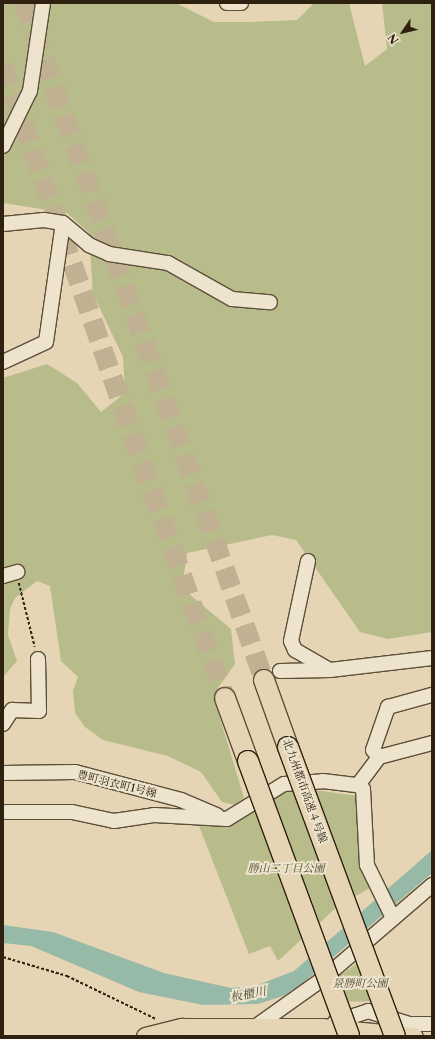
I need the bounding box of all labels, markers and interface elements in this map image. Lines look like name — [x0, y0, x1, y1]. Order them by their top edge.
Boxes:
north arrow — [383, 12, 423, 52]
text: N — [385, 31, 402, 47]
street label: 北九州都市高速４号線 — [280, 737, 330, 845]
street label: 豊町羽衣町1号線 — [76, 768, 158, 800]
park label: 勝山二丁目公園 — [248, 861, 324, 875]
park label: 景勝町公園 — [333, 976, 387, 990]
water label: 板櫃川 — [229, 983, 267, 1005]

